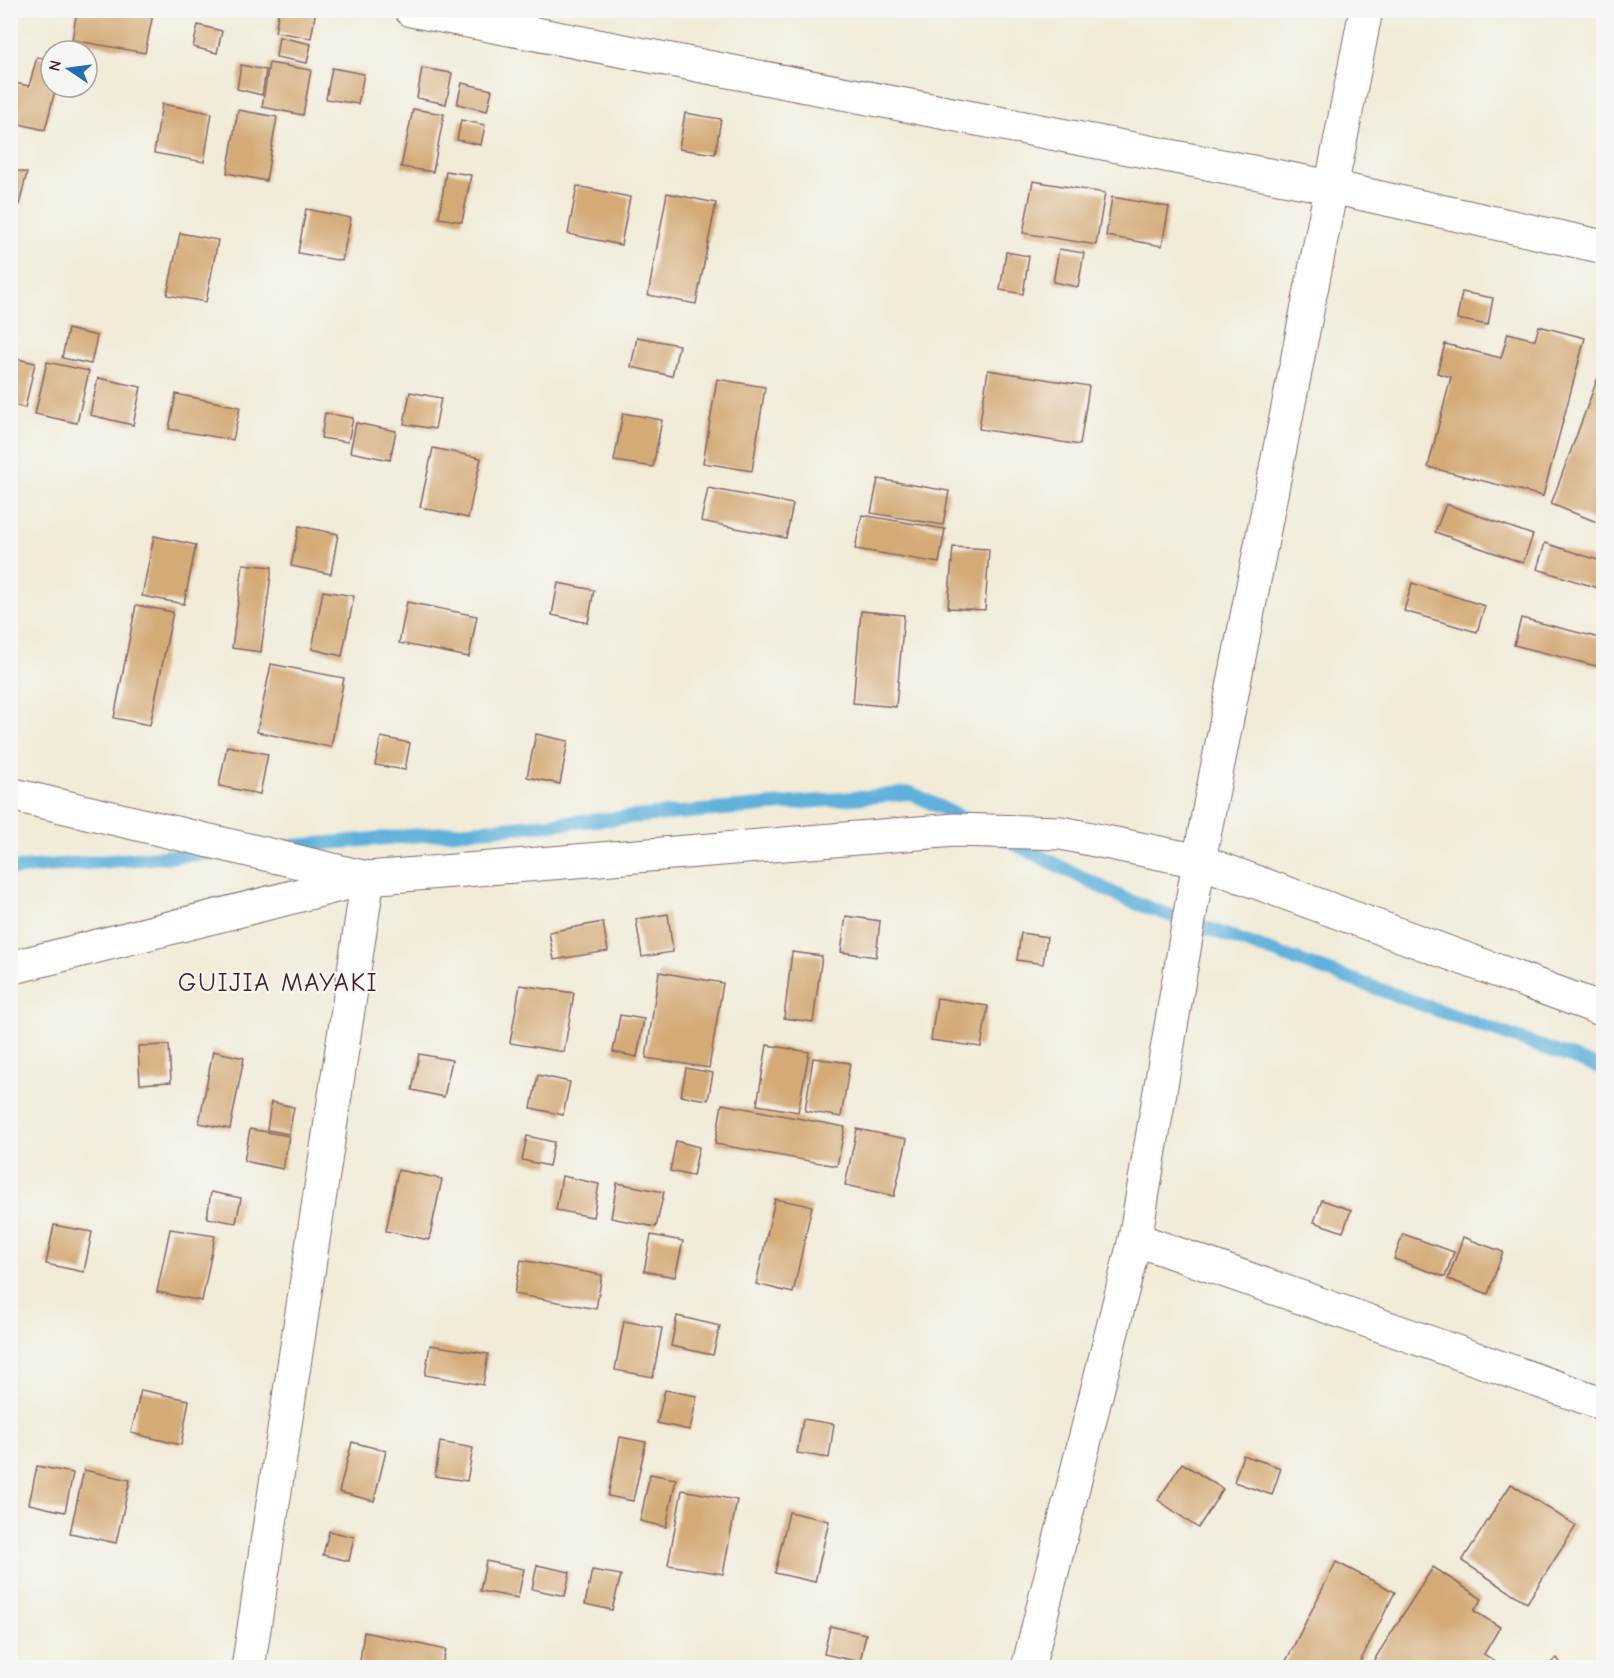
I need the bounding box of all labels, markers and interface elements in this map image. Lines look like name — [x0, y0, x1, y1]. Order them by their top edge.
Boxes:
north arrow — [39, 39, 99, 99]
text: N — [45, 59, 65, 73]
district label: GUIJIA MAYAKI — [178, 968, 378, 998]

